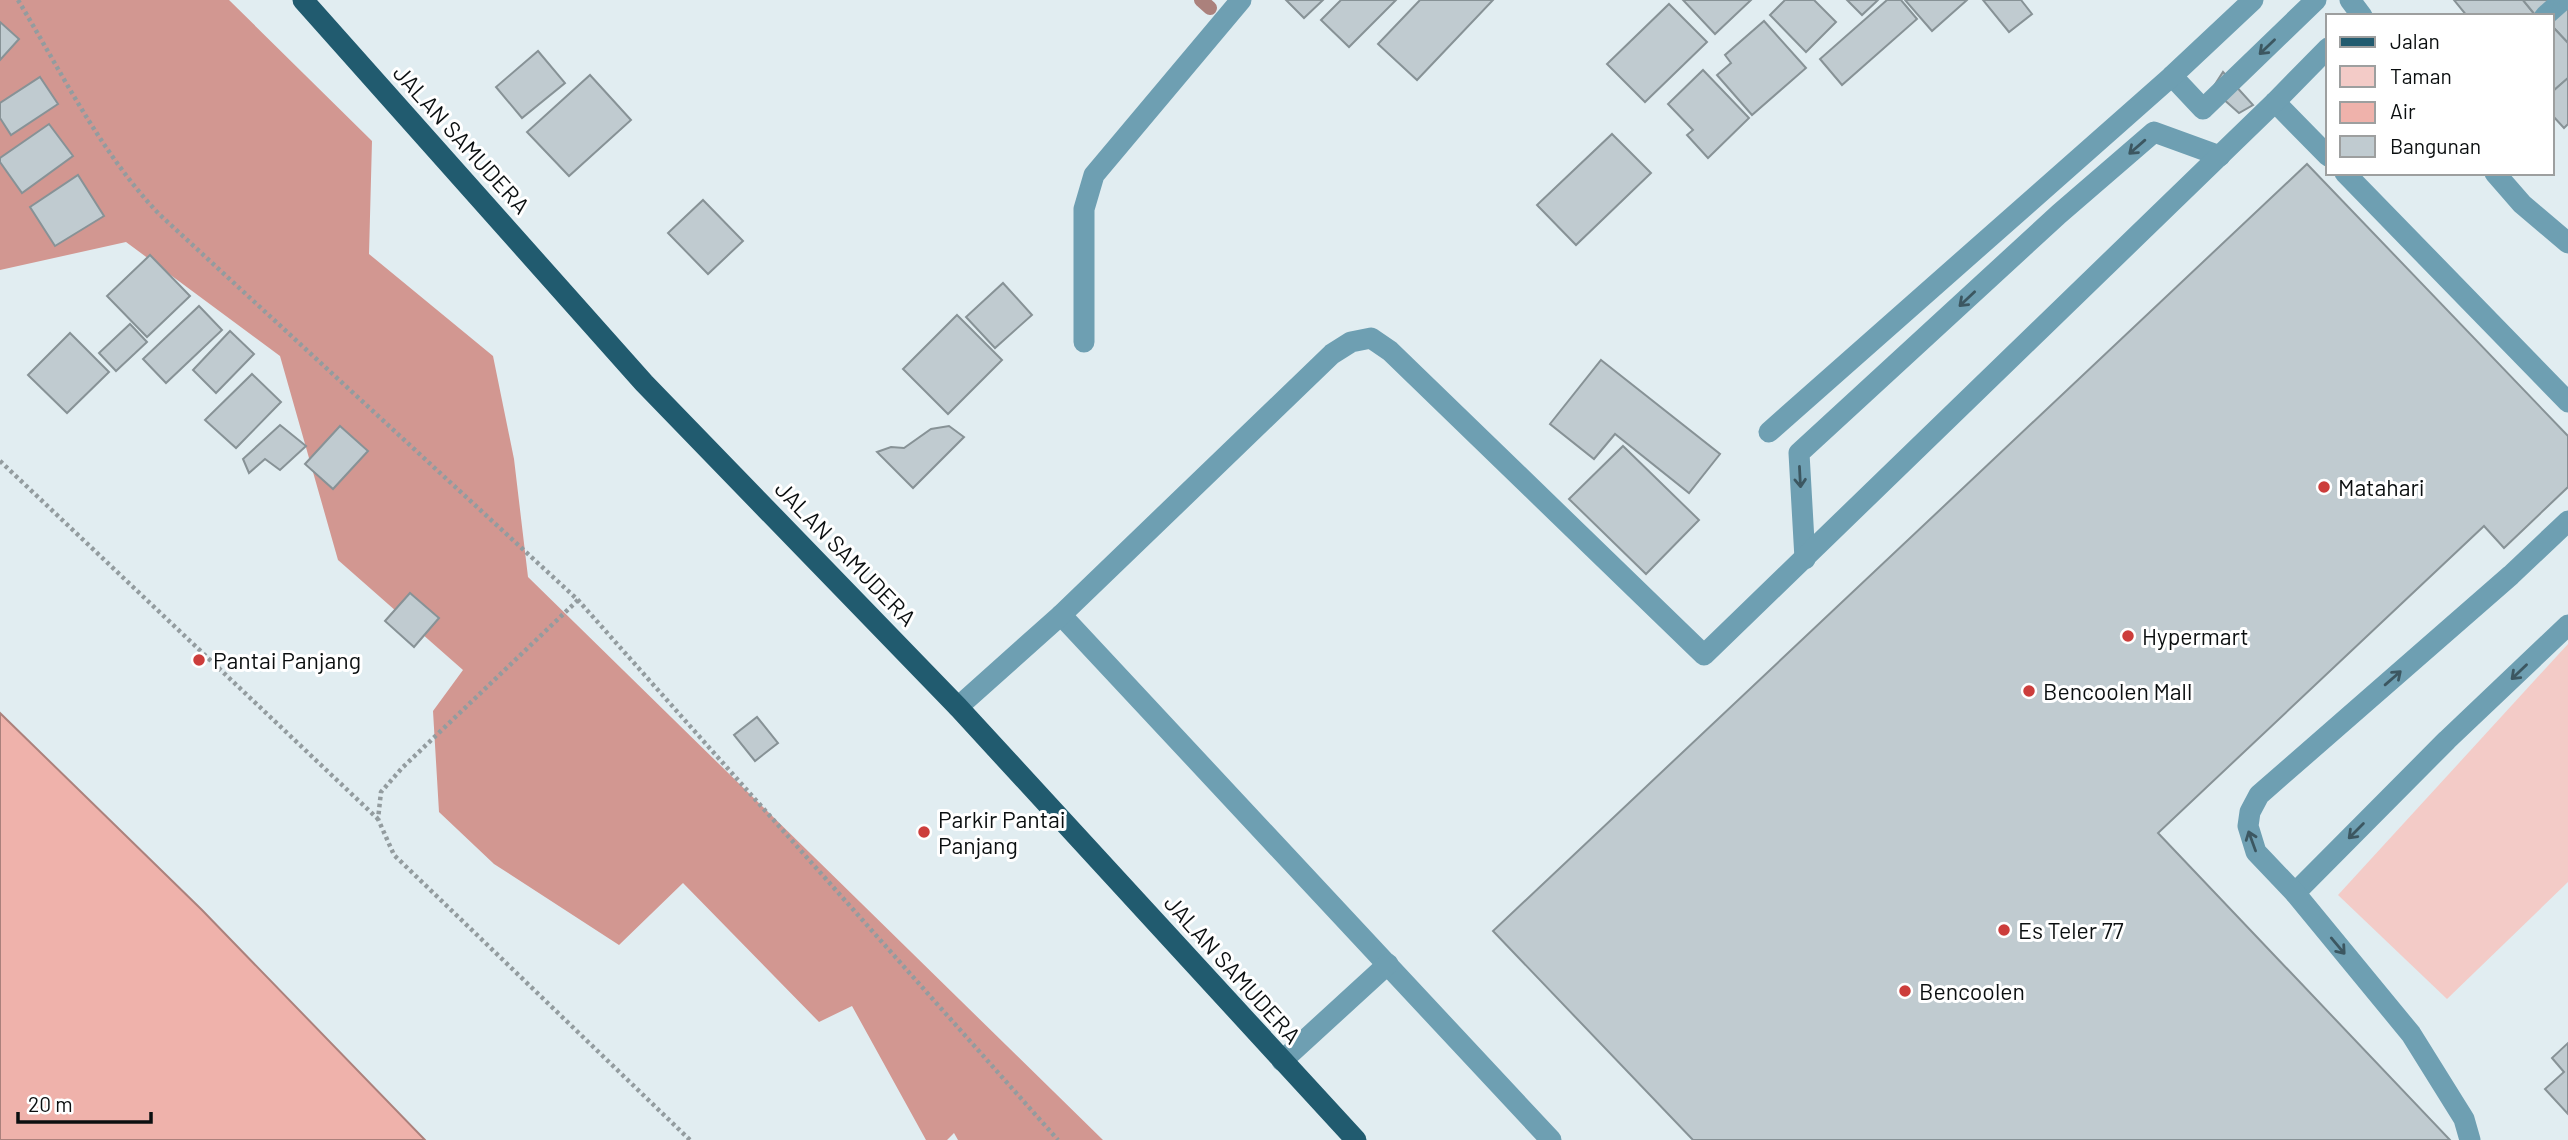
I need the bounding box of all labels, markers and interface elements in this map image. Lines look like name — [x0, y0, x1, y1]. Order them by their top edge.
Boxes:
legend — [2326, 14, 2554, 175]
text: Jalan — [2390, 28, 2440, 53]
one-way arrow — [2258, 38, 2275, 55]
street label: JALAN SAMUDERA — [388, 59, 536, 219]
text: Taman — [2390, 63, 2452, 88]
text: Air — [2390, 98, 2416, 123]
text: Bangunan — [2390, 133, 2481, 158]
one-way arrow — [2128, 139, 2146, 155]
one-way arrow — [1958, 291, 1976, 307]
one-way arrow — [1794, 465, 1807, 488]
place label: Matahari — [2338, 473, 2425, 501]
street label: JALAN SAMUDERA — [770, 475, 922, 631]
marker: Matahari — [2316, 479, 2332, 495]
place label: Hypermart — [2142, 622, 2249, 650]
marker: Hypermart — [2120, 628, 2136, 644]
place label: Pantai Panjang — [213, 646, 361, 674]
marker: Pantai Panjang — [191, 652, 207, 668]
one-way arrow — [2510, 663, 2527, 680]
one-way arrow — [2384, 670, 2402, 686]
place label: Bencoolen Mall — [2043, 677, 2192, 705]
marker: Bencoolen Mall — [2021, 683, 2037, 699]
place label: Parkir Pantai Panjang — [938, 805, 1066, 859]
one-way arrow — [2348, 822, 2365, 839]
marker: Parkir Pantai Panjang — [916, 824, 932, 840]
one-way arrow — [2245, 831, 2257, 852]
street label: JALAN SAMUDERA — [1159, 889, 1307, 1049]
place label: Es Teler 77 — [2018, 916, 2124, 944]
marker: Es Teler 77 — [1996, 922, 2012, 938]
one-way arrow — [2330, 936, 2346, 954]
place label: Bencoolen — [1919, 977, 2025, 1005]
marker: Bencoolen — [1897, 983, 1913, 999]
scale bar — [18, 1080, 150, 1124]
text: 20 m — [28, 1091, 73, 1116]

